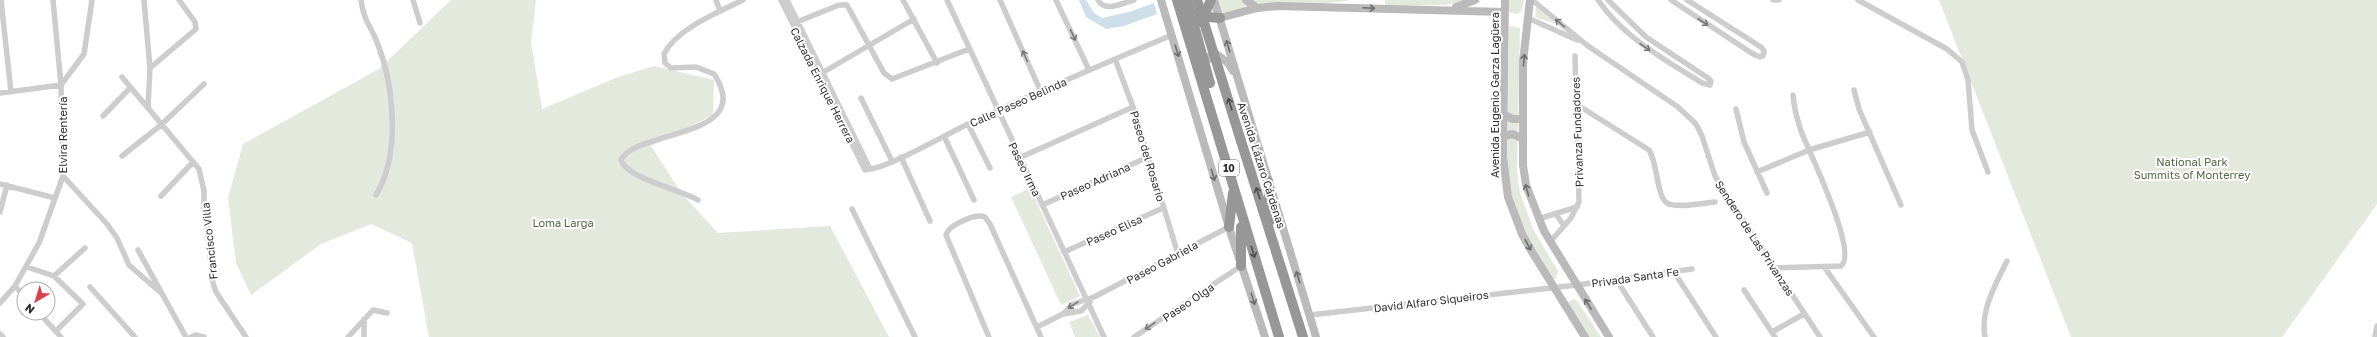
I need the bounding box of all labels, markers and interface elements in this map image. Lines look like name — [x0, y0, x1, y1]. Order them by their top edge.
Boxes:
one-way arrow — [1362, 4, 1375, 12]
street label: Avenida Eugenio Garza Lagüera — [1488, 12, 1501, 178]
one-way arrow — [1554, 18, 1565, 27]
one-way arrow — [1697, 18, 1708, 26]
street label: Calzada Enrique Herrera — [788, 25, 858, 145]
one-way arrow — [1069, 29, 1077, 41]
one-way arrow — [1224, 40, 1231, 53]
one-way arrow — [1639, 43, 1650, 51]
one-way arrow — [1174, 44, 1181, 57]
one-way arrow — [1021, 50, 1028, 62]
one-way arrow — [1520, 54, 1527, 67]
street label: Calle Paseo Belinda — [968, 75, 1068, 129]
street label: Privanza Fundadores — [1569, 76, 1585, 187]
street label: Elvira Rentería — [56, 97, 69, 173]
one-way arrow — [1225, 99, 1233, 111]
street label: Avenida Lázaro Cárdenas — [1235, 100, 1289, 230]
street label: Paseo del Rosario — [1128, 109, 1168, 203]
street label: Paseo Irma — [1006, 140, 1044, 198]
park label: National Park Summits of Monterrey — [2134, 155, 2250, 181]
street label: Paseo Adriana — [1058, 160, 1132, 202]
road number: 10 — [1219, 160, 1239, 176]
one-way arrow — [1210, 169, 1218, 182]
street label: Sendero de Las Privanzas — [1713, 178, 1797, 298]
one-way arrow — [1523, 183, 1530, 196]
one-way arrow — [1254, 186, 1261, 199]
street label: Francisco Villa — [198, 202, 220, 280]
street label: Paseo Elisa — [1084, 212, 1144, 248]
park label: Loma Larga — [532, 216, 594, 229]
street label: Paseo Gabriela — [1124, 238, 1200, 286]
one-way arrow — [1525, 238, 1532, 250]
one-way arrow — [1250, 245, 1257, 258]
street label: Privada Santa Fe — [1590, 264, 1680, 290]
one-way arrow — [1294, 271, 1301, 284]
street label: Paseo Olga — [1160, 280, 1216, 324]
north arrow — [16, 281, 56, 321]
street label: David Alfaro Siqueiros — [1373, 287, 1489, 314]
one-way arrow — [1249, 293, 1257, 305]
one-way arrow — [1584, 298, 1592, 310]
one-way arrow — [1068, 300, 1079, 309]
text: N — [22, 302, 37, 317]
one-way arrow — [1144, 323, 1156, 331]

